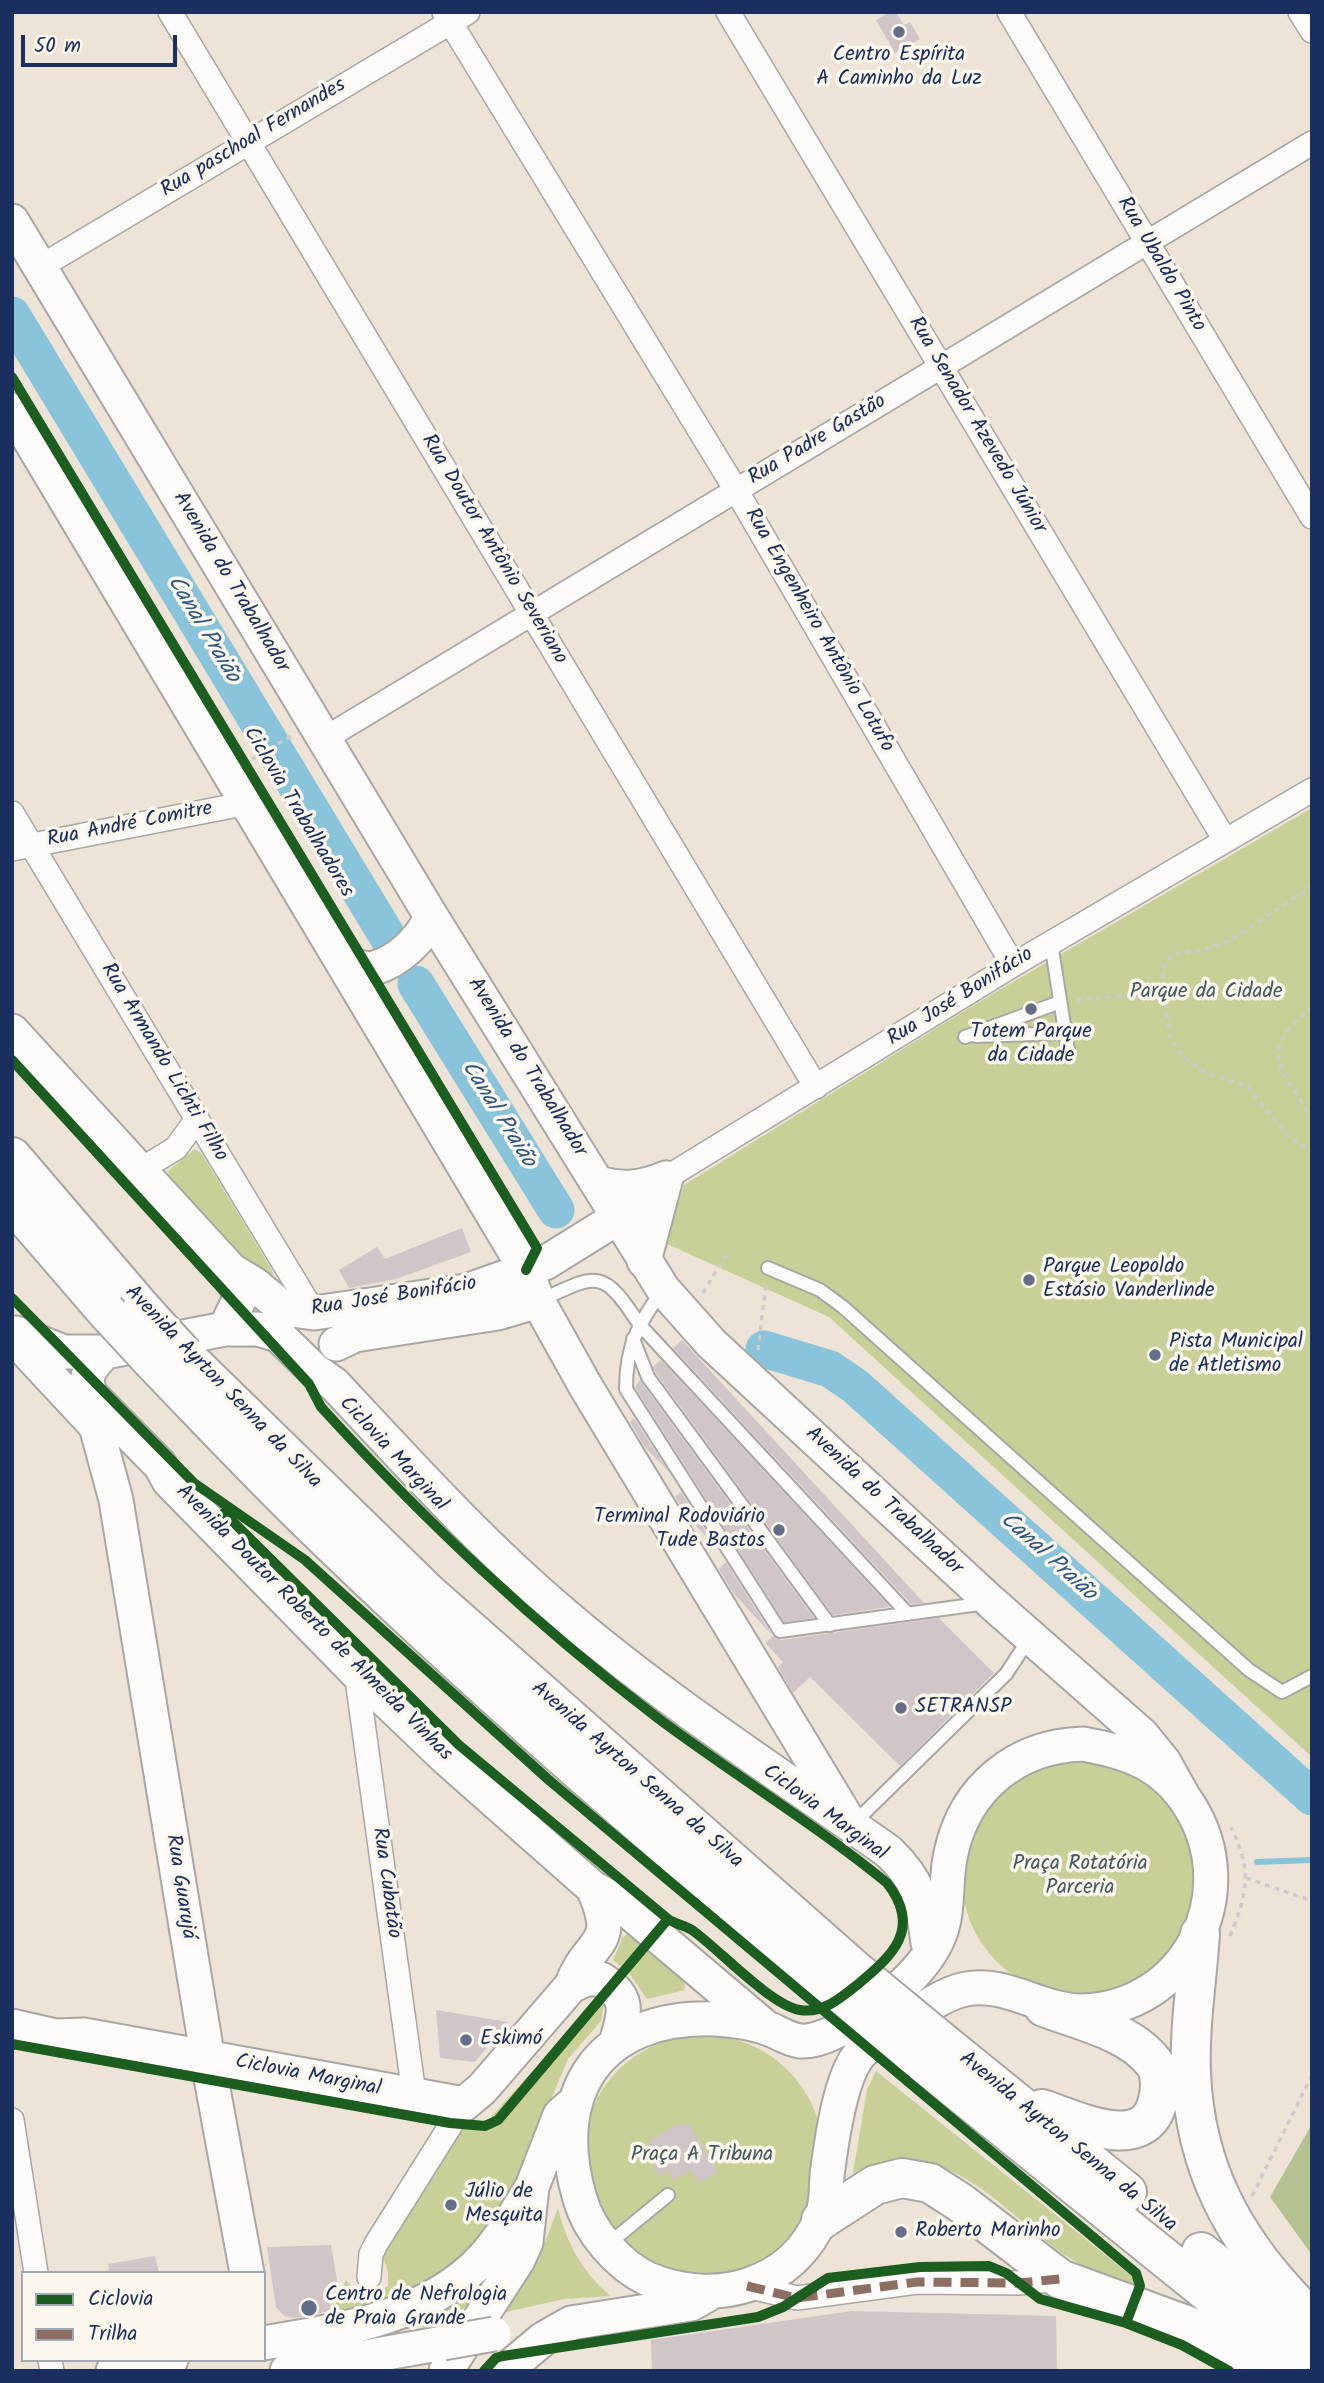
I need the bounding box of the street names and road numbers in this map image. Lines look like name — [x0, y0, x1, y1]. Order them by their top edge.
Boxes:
street label: Rua paschoal Fernandes — [157, 74, 351, 204]
street label: Rua Ubaldo Pinto — [1110, 193, 1210, 337]
street label: Rua Senador Azevedo Júnior — [901, 313, 1051, 539]
street label: Rua Padre Gastão — [744, 390, 892, 492]
street label: Rua Doutor Antônio Severiano — [414, 430, 572, 670]
street label: Avenida do Trabalhador — [166, 488, 294, 678]
street label: Rua Engenheiro Antônio Lotufo — [738, 504, 898, 758]
street label: Ciclovia Trabalhadores — [236, 723, 358, 903]
street label: Rua André Comitre — [45, 798, 215, 854]
street label: Rua José Bonifácio — [883, 943, 1039, 1053]
street label: Rua Armando Lichti Filho — [94, 959, 232, 1167]
street label: Avenida do Trabalhador — [461, 974, 591, 1162]
street label: Rua José Bonifácio — [309, 1272, 479, 1324]
street label: Avenida Ayrton Senna da Silva — [118, 1281, 326, 1495]
street label: Ciclovia Marginal — [332, 1392, 452, 1518]
street label: Avenida do Trabalhador — [799, 1422, 967, 1582]
street label: Avenida Doutor Roberto de Almeida Vinhas — [169, 1480, 457, 1768]
street label: Avenida Ayrton Senna da Silva — [525, 1677, 747, 1875]
street label: Ciclovia Marginal — [757, 1760, 891, 1868]
street label: Rua Cubatão — [365, 1826, 405, 1940]
street label: Rua Guarujá — [158, 1833, 200, 1941]
street label: Avenida Ayrton Senna da Silva — [953, 2047, 1181, 2239]
street label: Ciclovia Marginal — [233, 2050, 383, 2104]

